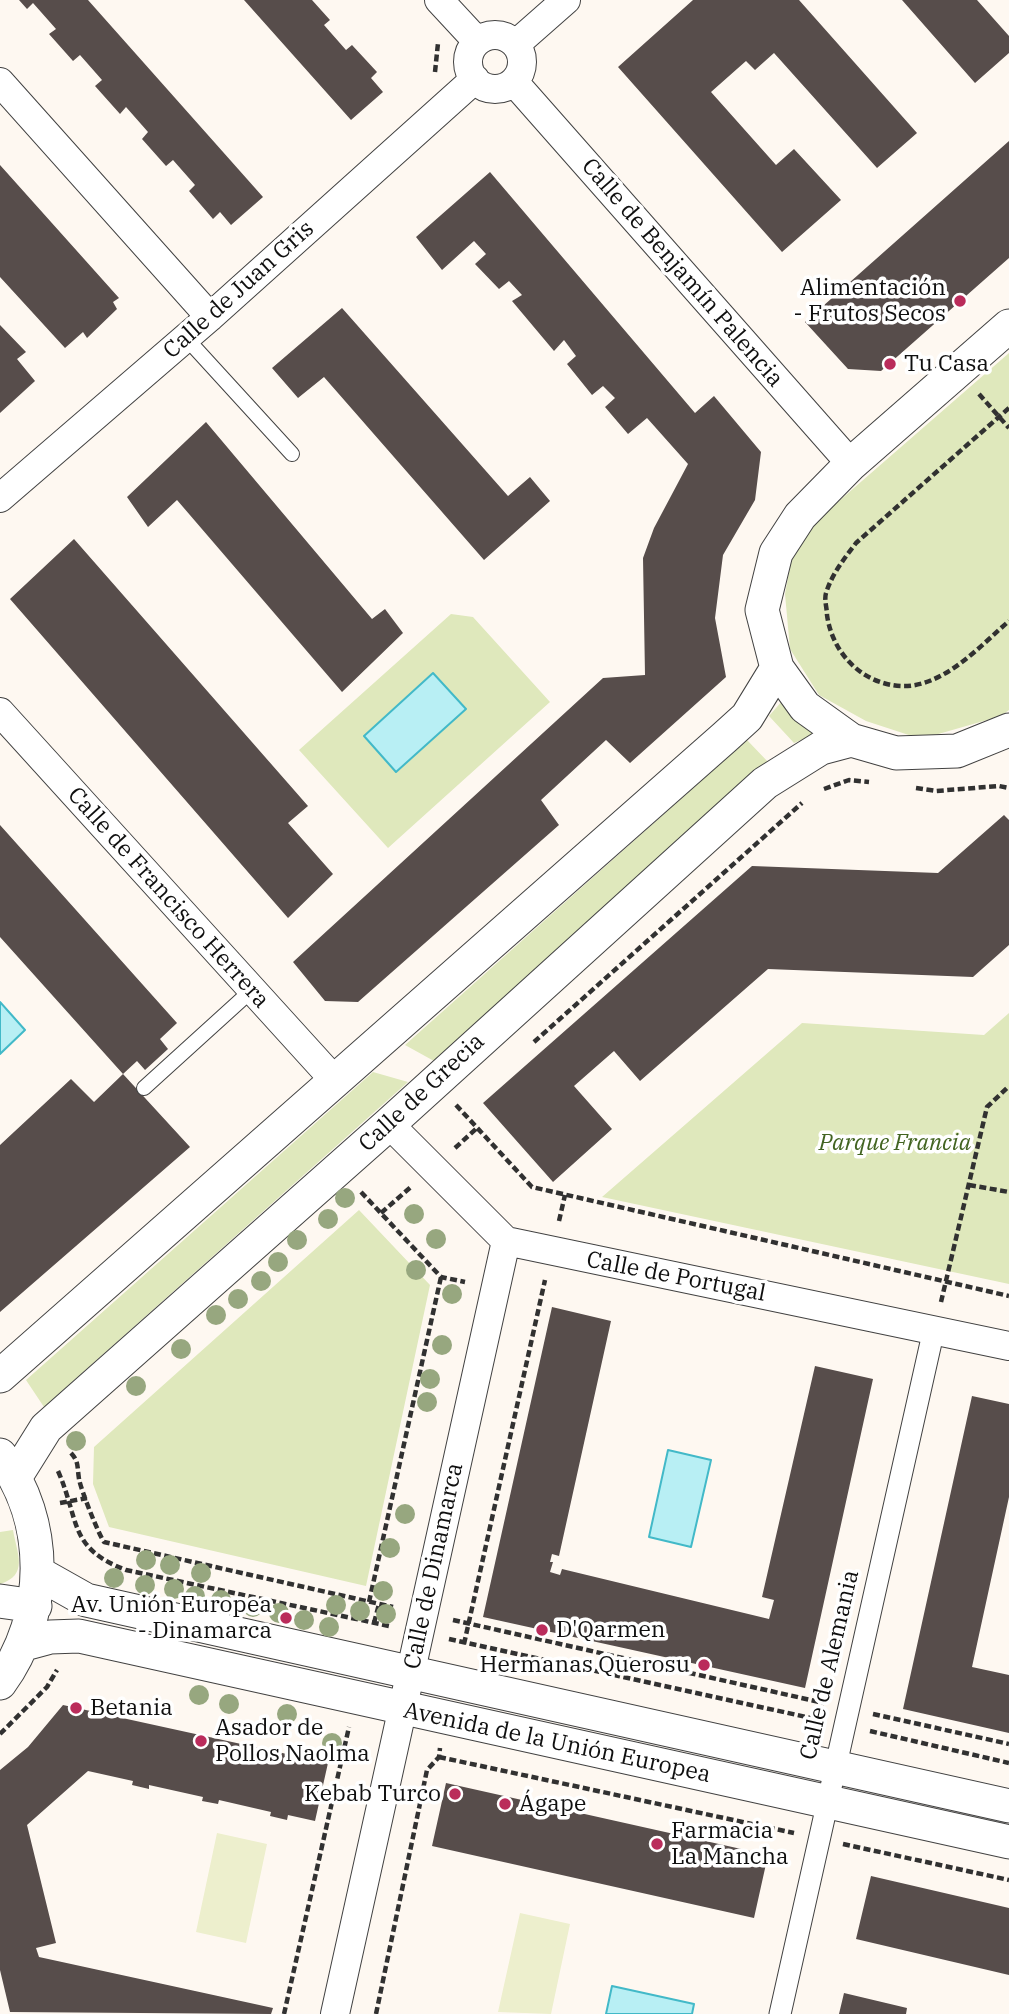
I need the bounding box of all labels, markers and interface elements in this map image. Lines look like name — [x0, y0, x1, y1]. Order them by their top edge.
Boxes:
street label: Calle de Benjamín Palencia — [575, 153, 789, 393]
street label: Calle de Juan Gris — [158, 215, 320, 365]
place label: Alimentación - Frutos Secos — [794, 274, 946, 328]
marker: Alimentación - Frutos Secos — [952, 293, 968, 309]
place label: Tu Casa — [904, 350, 989, 378]
marker: Tu Casa — [882, 356, 898, 372]
street label: Calle de Francisco Herrera — [61, 782, 275, 1014]
street label: Calle de Grecia — [354, 1028, 490, 1158]
park label: Parque Francia — [819, 1129, 971, 1157]
street label: Calle de Portugal — [584, 1246, 768, 1308]
street label: Calle de Dinamarca — [399, 1460, 469, 1672]
street label: Calle de Alemania — [795, 1567, 865, 1763]
place label: Av. Unión Europea - Dinamarca — [71, 1591, 272, 1645]
marker: Av. Unión Europea - Dinamarca — [278, 1610, 294, 1626]
place label: D'Qarmen — [556, 1616, 665, 1644]
marker: D'Qarmen — [534, 1622, 550, 1638]
place label: Hermanas Querosu — [479, 1651, 690, 1679]
marker: Hermanas Querosu — [696, 1657, 712, 1673]
place label: Betania — [90, 1694, 173, 1722]
street label: Avenida de la Unión Europea — [401, 1697, 713, 1789]
marker: Betania — [68, 1700, 84, 1716]
place label: Asador de Pollos Naolma — [215, 1714, 370, 1768]
marker: Asador de Pollos Naolma — [193, 1733, 209, 1749]
place label: Kebab Turco — [304, 1780, 441, 1808]
marker: Kebab Turco — [447, 1786, 463, 1802]
place label: Ágape — [519, 1790, 586, 1818]
marker: Ágape — [497, 1796, 513, 1812]
place label: Farmacia La Mancha — [671, 1817, 789, 1871]
marker: Farmacia La Mancha — [649, 1836, 665, 1852]

